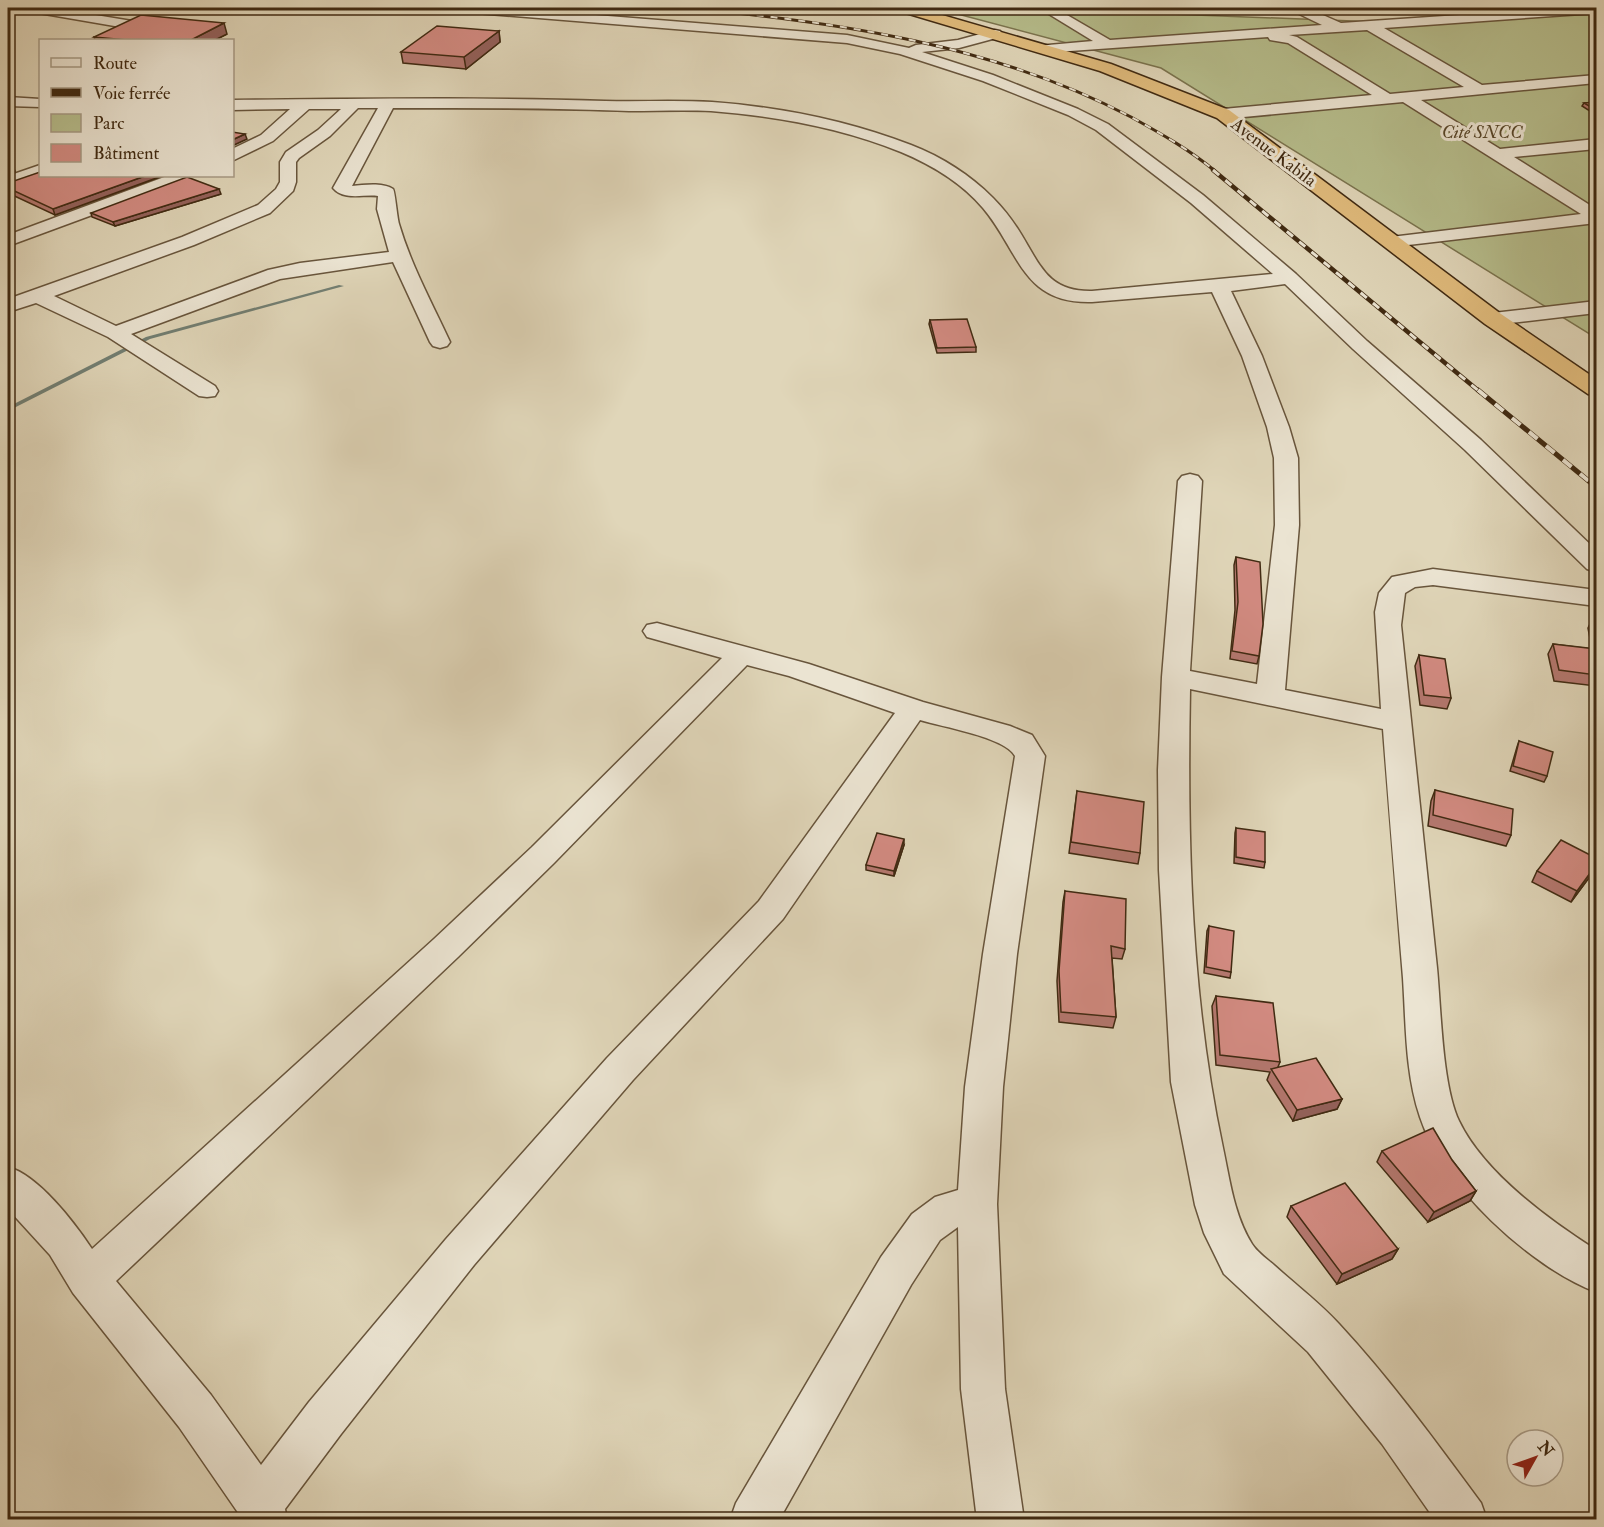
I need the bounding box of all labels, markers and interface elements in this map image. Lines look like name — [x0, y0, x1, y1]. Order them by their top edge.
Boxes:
legend — [39, 39, 234, 177]
text: Route — [93, 52, 137, 75]
text: Voie ferrée — [93, 82, 171, 105]
text: Parc — [93, 112, 124, 135]
street label: Avenue Kabila — [1225, 112, 1322, 192]
park label: Cité SNCC — [1442, 121, 1523, 144]
text: Bâtiment — [93, 142, 159, 165]
north arrow — [1505, 1428, 1565, 1488]
text: N — [1533, 1436, 1558, 1461]

